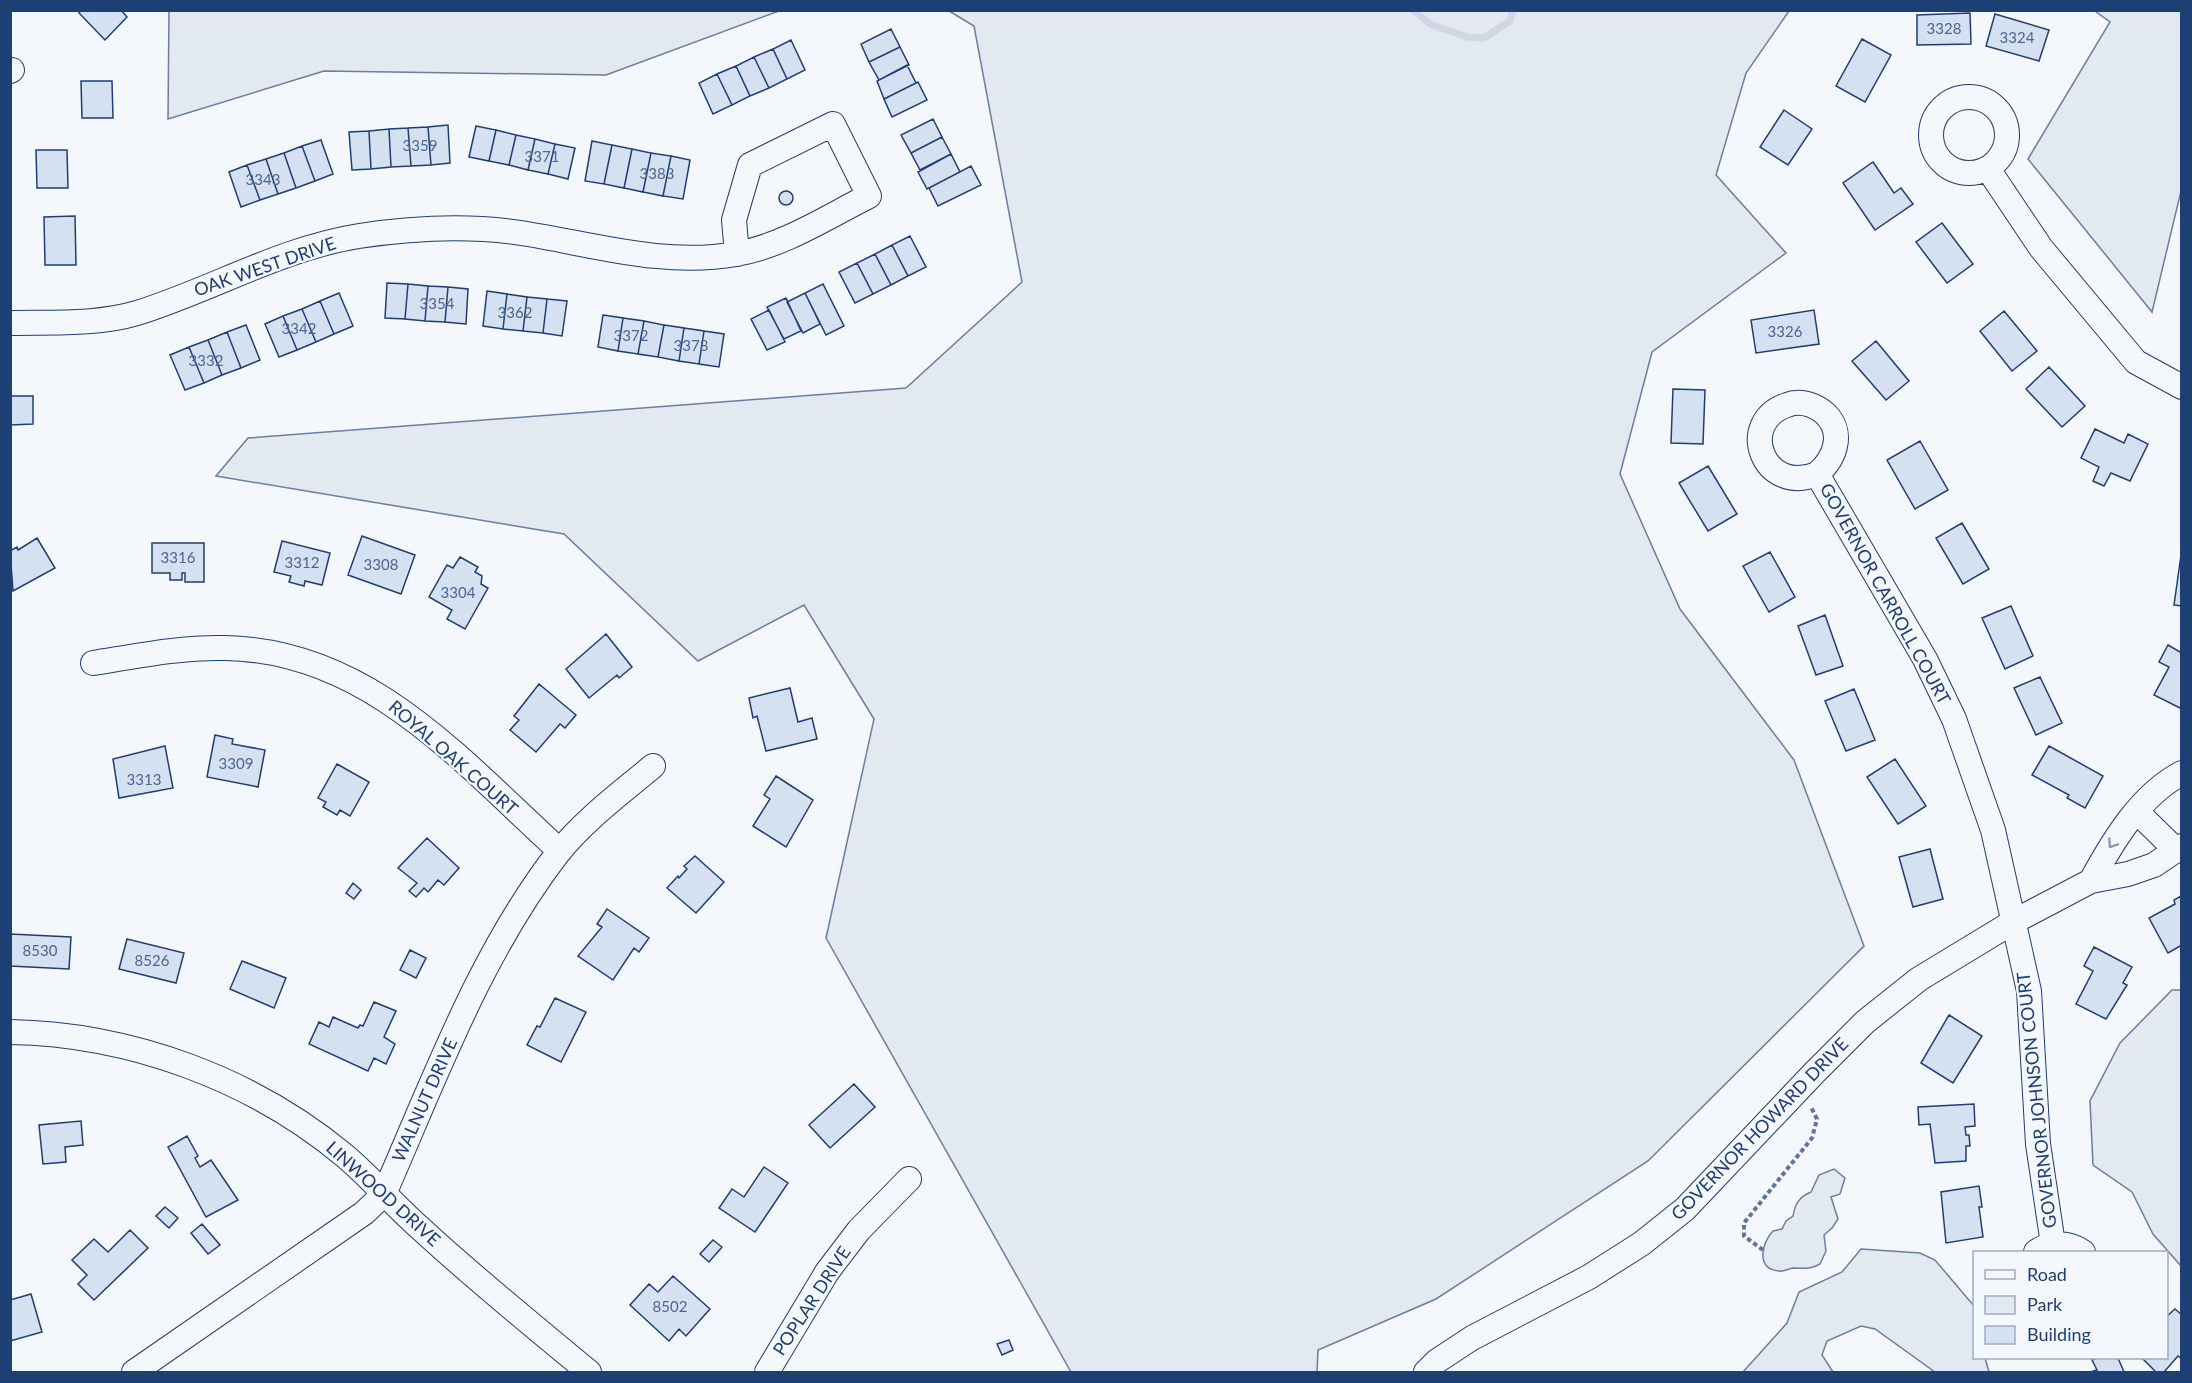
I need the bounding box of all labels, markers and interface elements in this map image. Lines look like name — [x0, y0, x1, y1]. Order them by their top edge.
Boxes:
house number: 3328 — [1927, 19, 1961, 37]
house number: 3324 — [2000, 28, 2035, 46]
house number: 3359 — [403, 136, 437, 154]
house number: 3371 — [525, 147, 559, 165]
house number: 3383 — [640, 164, 674, 182]
house number: 3343 — [246, 170, 280, 188]
street label: OAK WEST DRIVE — [191, 231, 339, 301]
house number: 3354 — [420, 294, 455, 312]
house number: 3362 — [498, 303, 532, 321]
house number: 3342 — [282, 319, 316, 337]
house number: 3326 — [1768, 322, 1803, 340]
house number: 3372 — [614, 326, 648, 344]
house number: 3378 — [674, 336, 708, 354]
house number: 3332 — [189, 351, 223, 369]
street label: GOVERNOR CARROLL COURT — [1816, 479, 1956, 708]
house number: 3316 — [161, 548, 196, 566]
house number: 3312 — [285, 553, 319, 571]
house number: 3308 — [364, 555, 398, 573]
house number: 3304 — [441, 583, 476, 601]
street label: ROYAL OAK COURT — [385, 695, 523, 820]
house number: 3309 — [219, 754, 253, 772]
house number: 3313 — [127, 770, 161, 788]
one-way arrow — [2109, 838, 2120, 849]
house number: 8530 — [23, 941, 58, 959]
house number: 8526 — [135, 951, 170, 969]
street label: GOVERNOR JOHNSON COURT — [2012, 971, 2060, 1229]
street label: GOVERNOR HOWARD DRIVE — [1666, 1032, 1852, 1224]
street label: WALNUT DRIVE — [387, 1034, 461, 1165]
street label: LINWOOD DRIVE — [322, 1136, 445, 1250]
street label: POPLAR DRIVE — [768, 1242, 855, 1359]
legend — [1973, 1251, 2168, 1359]
text: Road — [2027, 1263, 2067, 1285]
text: Park — [2027, 1293, 2063, 1315]
house number: 8502 — [653, 1297, 687, 1315]
text: Building — [2027, 1323, 2091, 1345]

